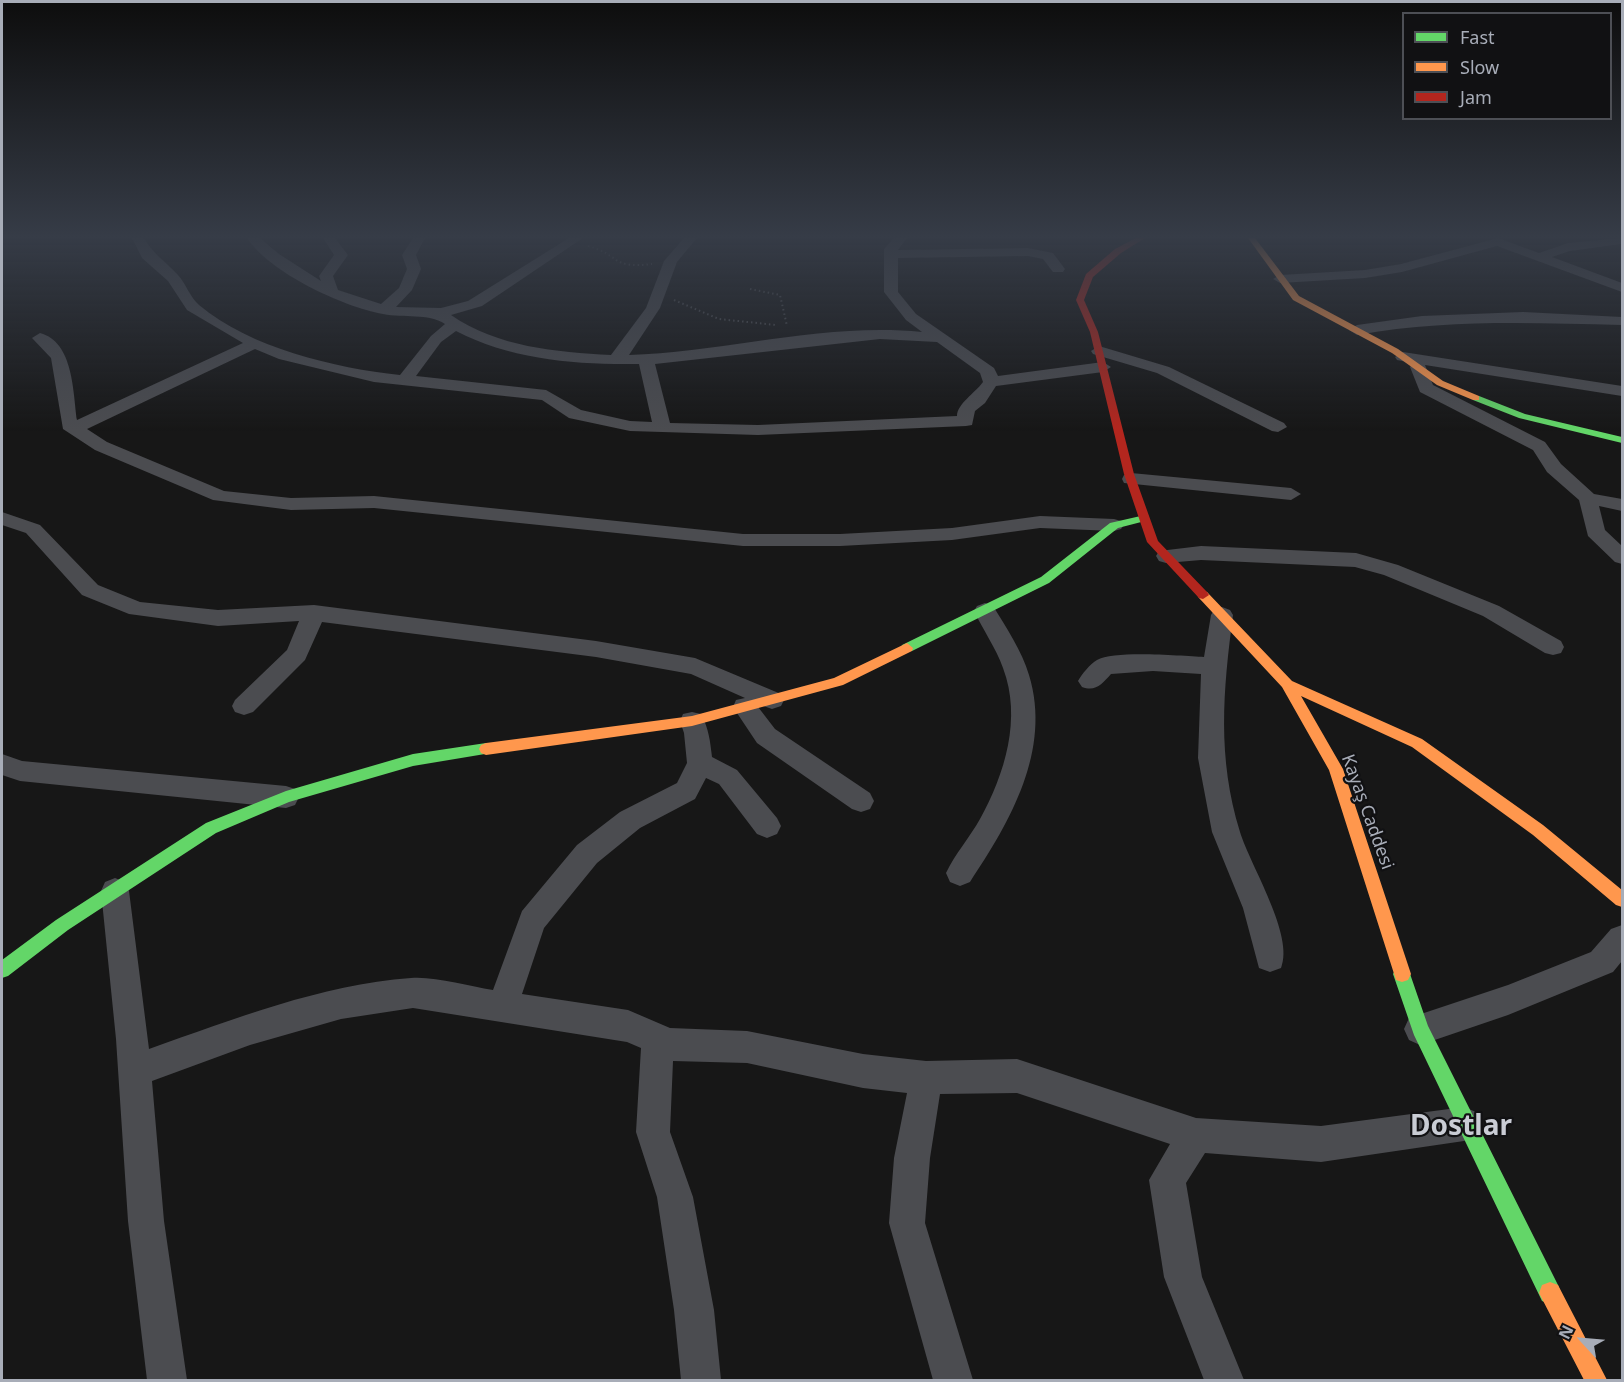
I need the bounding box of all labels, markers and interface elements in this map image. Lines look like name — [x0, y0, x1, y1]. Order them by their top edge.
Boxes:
legend — [1402, 12, 1612, 120]
text: Fast — [1460, 25, 1495, 49]
text: Slow — [1460, 55, 1499, 79]
text: Jam — [1460, 85, 1492, 109]
street label: Kayaş Caddesi — [1336, 752, 1398, 872]
district label: Dostlar — [1410, 1110, 1512, 1144]
north arrow — [1552, 1310, 1612, 1370]
text: N — [1553, 1321, 1579, 1343]

